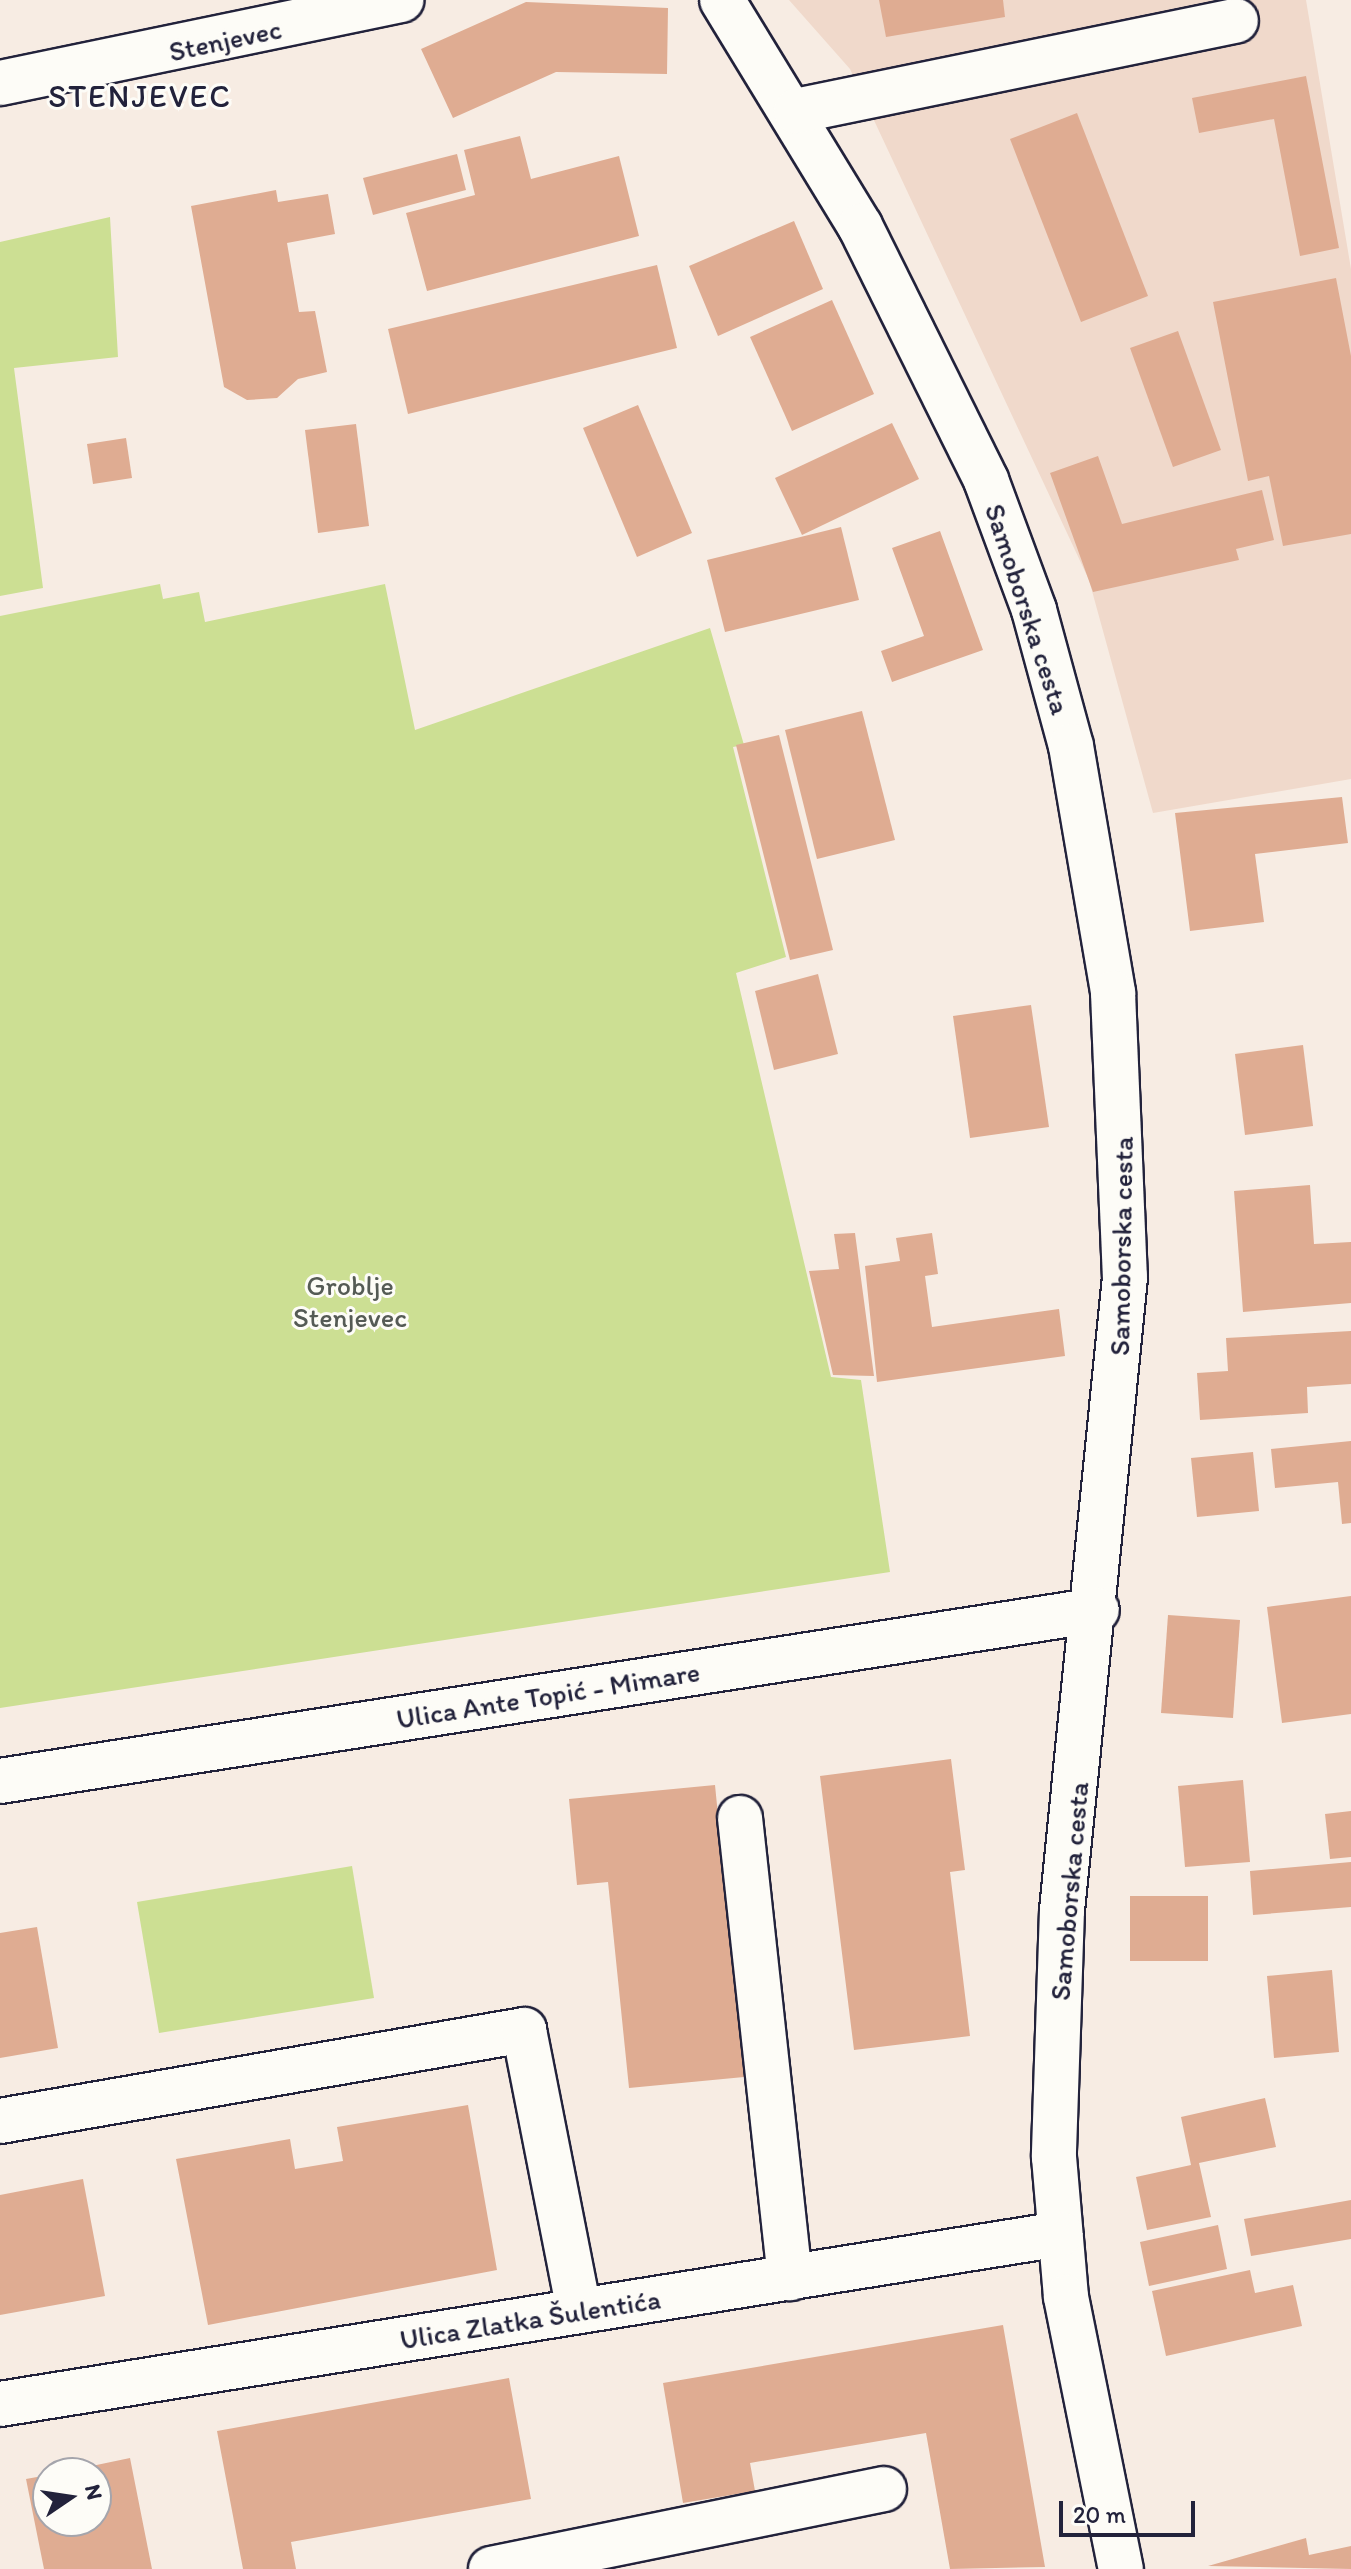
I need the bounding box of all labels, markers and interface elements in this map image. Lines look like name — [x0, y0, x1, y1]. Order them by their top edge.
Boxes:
street label: Stenjevec — [166, 12, 284, 68]
district label: STENJEVEC — [48, 77, 232, 115]
street label: Samoborska cesta — [978, 500, 1078, 718]
street label: Samoborska cesta — [1102, 1136, 1140, 1356]
park label: Groblje Stenjevec — [293, 1268, 407, 1334]
street label: Ulica Ante Topić - Mimare — [394, 1654, 702, 1736]
street label: Samoborska cesta — [1043, 1781, 1095, 2001]
street label: Ulica Zlatka Šulentića — [398, 2282, 662, 2356]
north arrow — [32, 2457, 112, 2537]
text: N — [79, 2482, 109, 2502]
scale bar — [1063, 2485, 1199, 2535]
text: 20 m — [1073, 2500, 1126, 2529]

